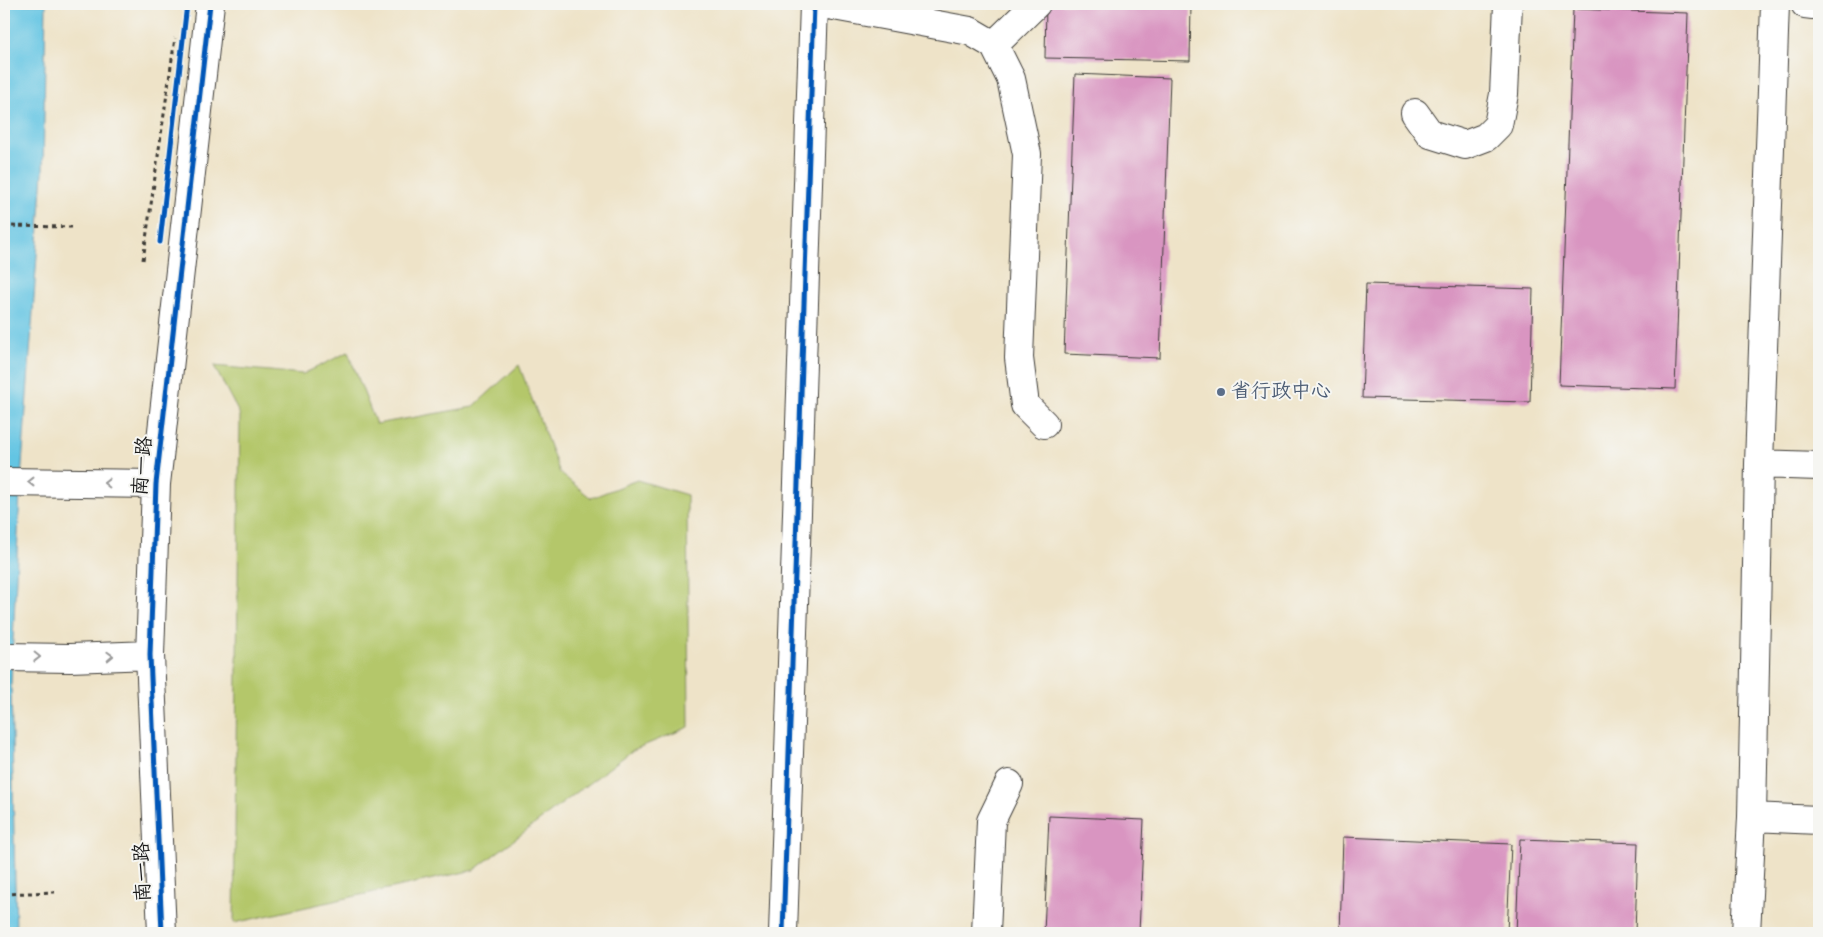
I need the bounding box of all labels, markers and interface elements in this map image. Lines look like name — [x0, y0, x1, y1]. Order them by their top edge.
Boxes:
place label: 省行政中心 — [1231, 378, 1331, 407]
marker: 省行政中心 — [1215, 386, 1227, 398]
street label: 南一路 — [127, 434, 161, 497]
one-way arrow — [27, 477, 35, 487]
one-way arrow — [103, 478, 110, 488]
one-way arrow — [106, 651, 114, 662]
one-way arrow — [33, 652, 41, 662]
street label: 南一路 — [128, 841, 160, 902]

